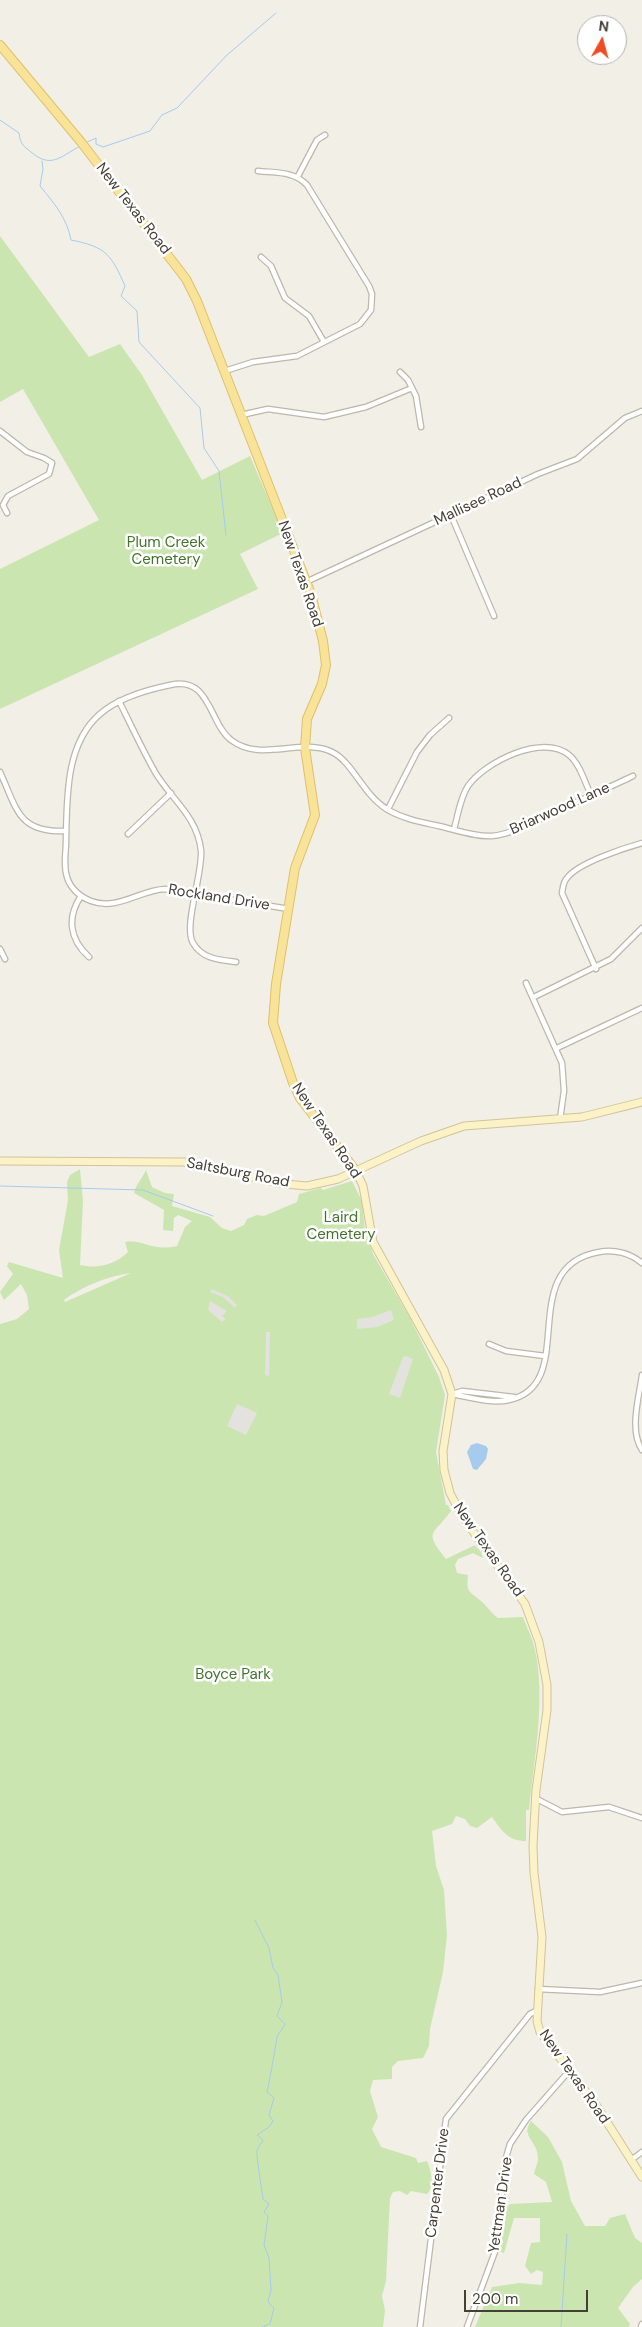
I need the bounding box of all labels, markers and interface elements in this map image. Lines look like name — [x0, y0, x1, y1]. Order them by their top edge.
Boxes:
north arrow — [577, 15, 627, 65]
text: N — [598, 17, 610, 36]
street label: New Texas Road — [92, 160, 174, 258]
street label: Mallisee Road — [431, 474, 525, 530]
street label: New Texas Road — [273, 518, 327, 630]
park label: Plum Creek Cemetery — [127, 534, 205, 569]
street label: Briarwood Lane — [507, 779, 613, 839]
street label: Rockland Drive — [167, 881, 271, 915]
street label: New Texas Road — [287, 1080, 365, 1182]
street label: Saltsburg Road — [185, 1154, 291, 1192]
park label: Laird Cemetery — [307, 1209, 375, 1244]
street label: New Texas Road — [449, 1499, 527, 1601]
park label: Boyce Park — [195, 1666, 271, 1684]
street label: New Texas Road — [535, 2026, 613, 2128]
street label: Carpenter Drive — [422, 2127, 454, 2239]
street label: Yettman Drive — [485, 2156, 517, 2254]
scale bar — [467, 2280, 591, 2312]
text: 200 m — [472, 2289, 518, 2309]

